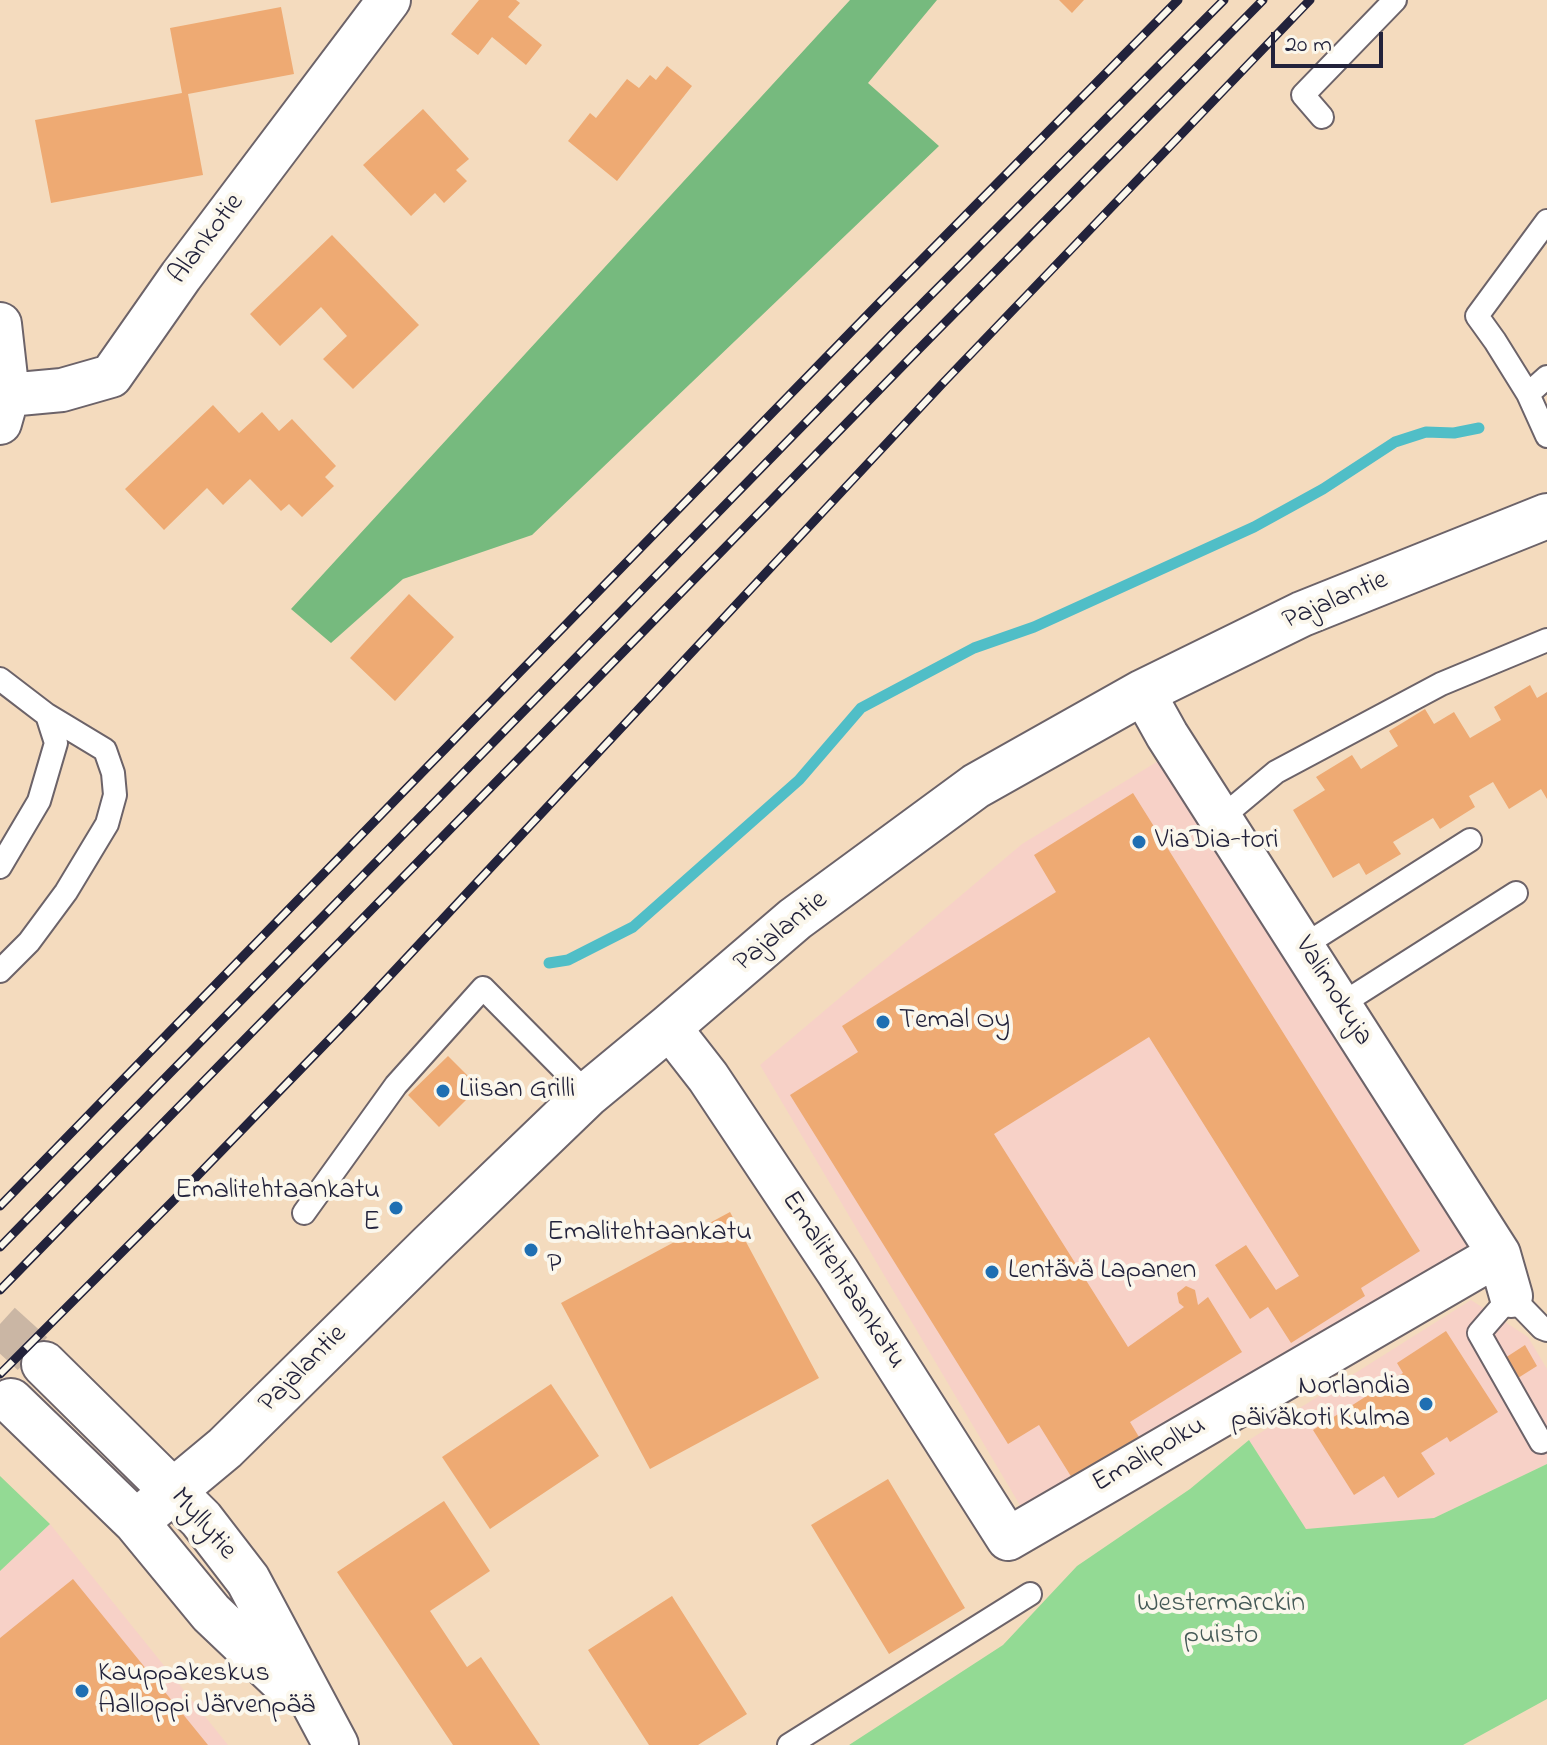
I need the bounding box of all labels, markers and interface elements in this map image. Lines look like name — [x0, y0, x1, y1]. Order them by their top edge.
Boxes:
scale bar — [1275, 16, 1387, 66]
text: 20 m — [1285, 28, 1332, 63]
street label: Alankotie — [163, 188, 253, 292]
street label: Pajalantie — [1278, 565, 1394, 639]
place label: ViaDia-tori — [1155, 825, 1279, 859]
marker: ViaDia-tori — [1130, 833, 1148, 851]
street label: Pajalantie — [728, 885, 836, 981]
street label: Valimokuja — [1285, 931, 1379, 1053]
place label: Temal Oy — [899, 1005, 1010, 1039]
marker: Temal Oy — [874, 1013, 892, 1031]
place label: Liisan Grilli — [459, 1074, 575, 1108]
marker: Liisan Grilli — [434, 1082, 452, 1100]
place label: Emalitehtaankatu E — [175, 1175, 380, 1241]
street label: Emalitehtaankatu — [772, 1186, 912, 1376]
marker: Emalitehtaankatu E — [387, 1199, 405, 1217]
place label: Emalitehtaankatu P — [547, 1217, 752, 1283]
marker: Emalitehtaankatu P — [522, 1241, 540, 1259]
place label: Lentävä Lapanen — [1008, 1255, 1196, 1289]
marker: Lentävä Lapanen — [983, 1263, 1001, 1281]
street label: Pajalantie — [253, 1319, 355, 1421]
place label: Norlandia päiväkoti Kulma — [1231, 1371, 1410, 1437]
marker: Norlandia päiväkoti Kulma — [1417, 1395, 1435, 1413]
street label: Emalipolku — [1087, 1410, 1213, 1502]
street label: Myllytie — [162, 1482, 242, 1568]
park label: Westermarckin puisto — [1137, 1588, 1305, 1654]
place label: Kauppakeskus Aalloppi Järvenpää — [98, 1658, 315, 1724]
marker: Kauppakeskus Aalloppi Järvenpää — [73, 1682, 91, 1700]

